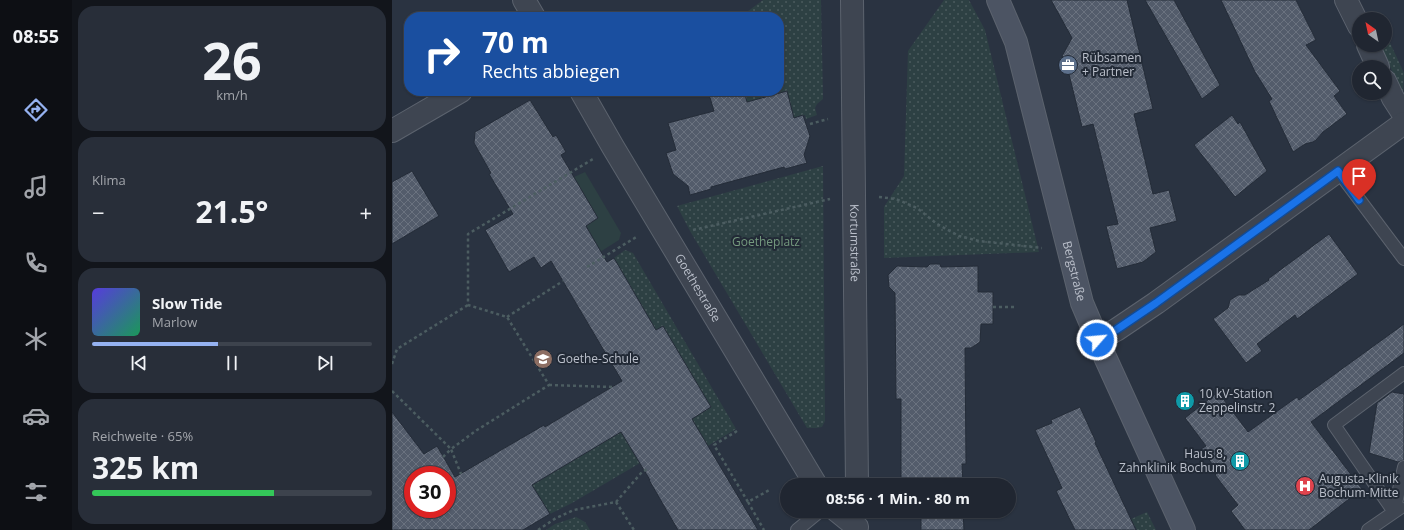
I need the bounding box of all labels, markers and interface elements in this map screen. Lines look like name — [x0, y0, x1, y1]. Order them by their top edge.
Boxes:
north arrow — [1352, 12, 1392, 52]
map controls — [1352, 12, 1392, 100]
text: 70 m — [482, 23, 549, 61]
text: 08:55 — [13, 24, 59, 48]
text: 26 — [202, 24, 262, 95]
icon: right — [416, 28, 468, 80]
place label: Rübsamen + Partner — [1082, 49, 1142, 80]
office icon: Rübsamen + Partner — [1057, 54, 1079, 76]
text: Rechts abbiegen — [482, 59, 620, 83]
button: search — [1352, 60, 1392, 100]
text: km/h — [216, 86, 248, 104]
icon: directions — [22, 96, 50, 124]
pin — [1342, 159, 1376, 200]
icon: arrive — [1348, 165, 1370, 187]
text: Klima — [92, 171, 126, 189]
icon: music — [22, 173, 50, 201]
text: 21.5° — [196, 191, 268, 232]
text: − — [92, 197, 105, 227]
text: + — [359, 197, 372, 227]
street label: Kortumstraße — [846, 204, 864, 282]
park label: Goetheplatz — [732, 233, 800, 250]
street label: Bergstraße — [1059, 239, 1090, 303]
icon: phone — [22, 249, 50, 277]
street label: Goethestraße — [671, 250, 725, 325]
text: Slow Tide — [152, 293, 222, 313]
text: Marlow — [152, 313, 197, 331]
position arrow — [1076, 319, 1118, 361]
icon: climate — [22, 325, 50, 353]
school or university icon: Goethe-Schule — [532, 348, 554, 370]
place label: Goethe-Schule — [557, 350, 639, 367]
icon: previous — [128, 352, 150, 374]
icon: pause — [221, 352, 243, 374]
icon: next — [314, 352, 336, 374]
place label: 10 kV-Station Zeppelinstr. 2 — [1199, 385, 1276, 416]
building icon: 10 kV-Station Zeppelinstr. 2 — [1174, 390, 1196, 412]
icon: car — [22, 402, 50, 430]
text: Reichweite · 65% — [92, 427, 193, 445]
place label: Haus 8, Zahnklinik Bochum — [1119, 445, 1226, 476]
text: 325 km — [92, 447, 199, 488]
building icon: Haus 8, Zahnklinik Bochum — [1229, 450, 1251, 472]
speed limit sign: 30 — [404, 466, 456, 518]
place label: Augusta-Klinik Bochum-Mitte — [1319, 470, 1399, 501]
hospital icon: Augusta-Klinik Bochum-Mitte — [1294, 475, 1316, 497]
icon: filters — [22, 478, 50, 506]
text: 08:56 · 1 Min. · 80 m — [826, 488, 970, 508]

